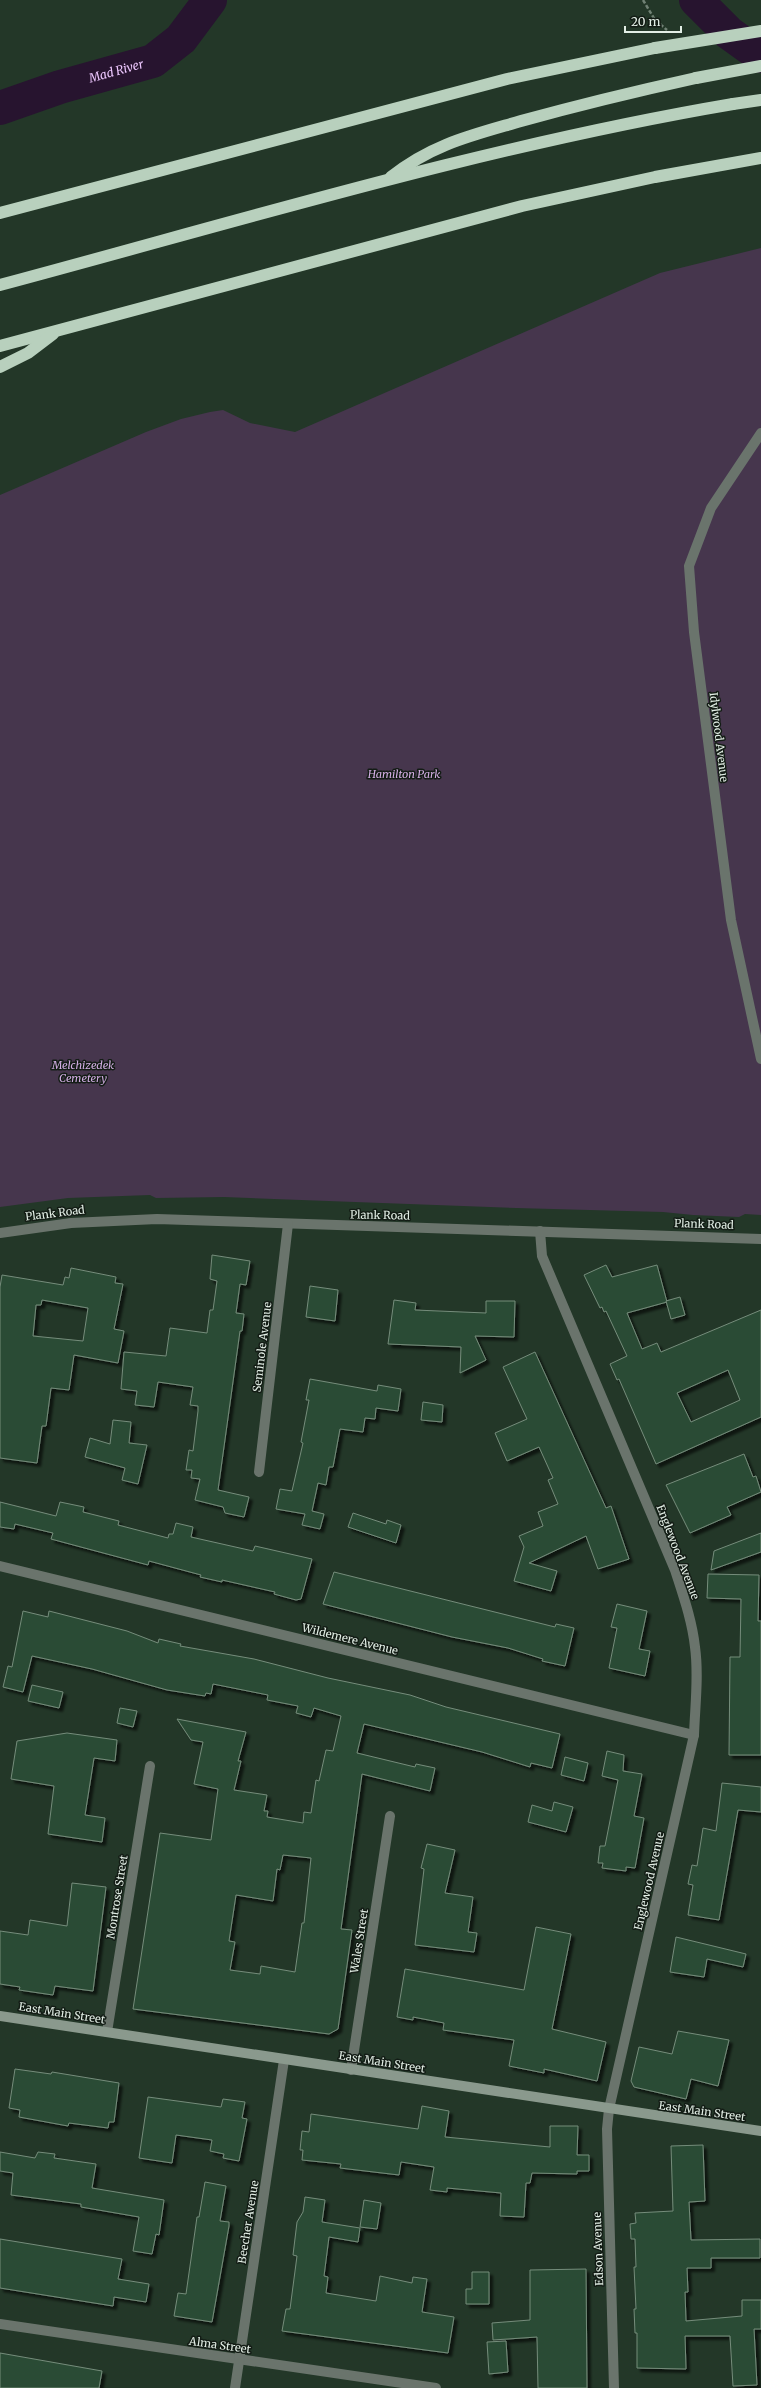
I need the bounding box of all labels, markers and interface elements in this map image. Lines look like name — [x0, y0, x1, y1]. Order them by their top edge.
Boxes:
scale bar — [625, 8, 681, 34]
text: 20 m — [631, 14, 660, 29]
water label: Mad River — [86, 56, 146, 86]
street label: Idylwood Avenue — [707, 691, 731, 783]
park label: Hamilton Park — [367, 767, 440, 781]
park label: Melchizedek Cemetery — [51, 1058, 114, 1085]
street label: Plank Road — [24, 1202, 86, 1224]
street label: Plank Road — [350, 1207, 410, 1223]
street label: Plank Road — [674, 1216, 734, 1232]
street label: Seminole Avenue — [250, 1301, 275, 1393]
street label: Englewood Avenue — [653, 1503, 703, 1602]
street label: Wildemere Avenue — [300, 1620, 400, 1658]
street label: Englewood Avenue — [631, 1830, 667, 1932]
street label: Montrose Street — [103, 1853, 131, 1940]
street label: Wales Street — [347, 1907, 371, 1975]
street label: East Main Street — [18, 1999, 107, 2027]
street label: East Main Street — [338, 2048, 427, 2076]
street label: East Main Street — [658, 2098, 747, 2124]
street label: Beecher Avenue — [235, 2179, 262, 2265]
street label: Edson Avenue — [590, 2211, 606, 2286]
street label: Alma Street — [187, 2334, 252, 2356]

